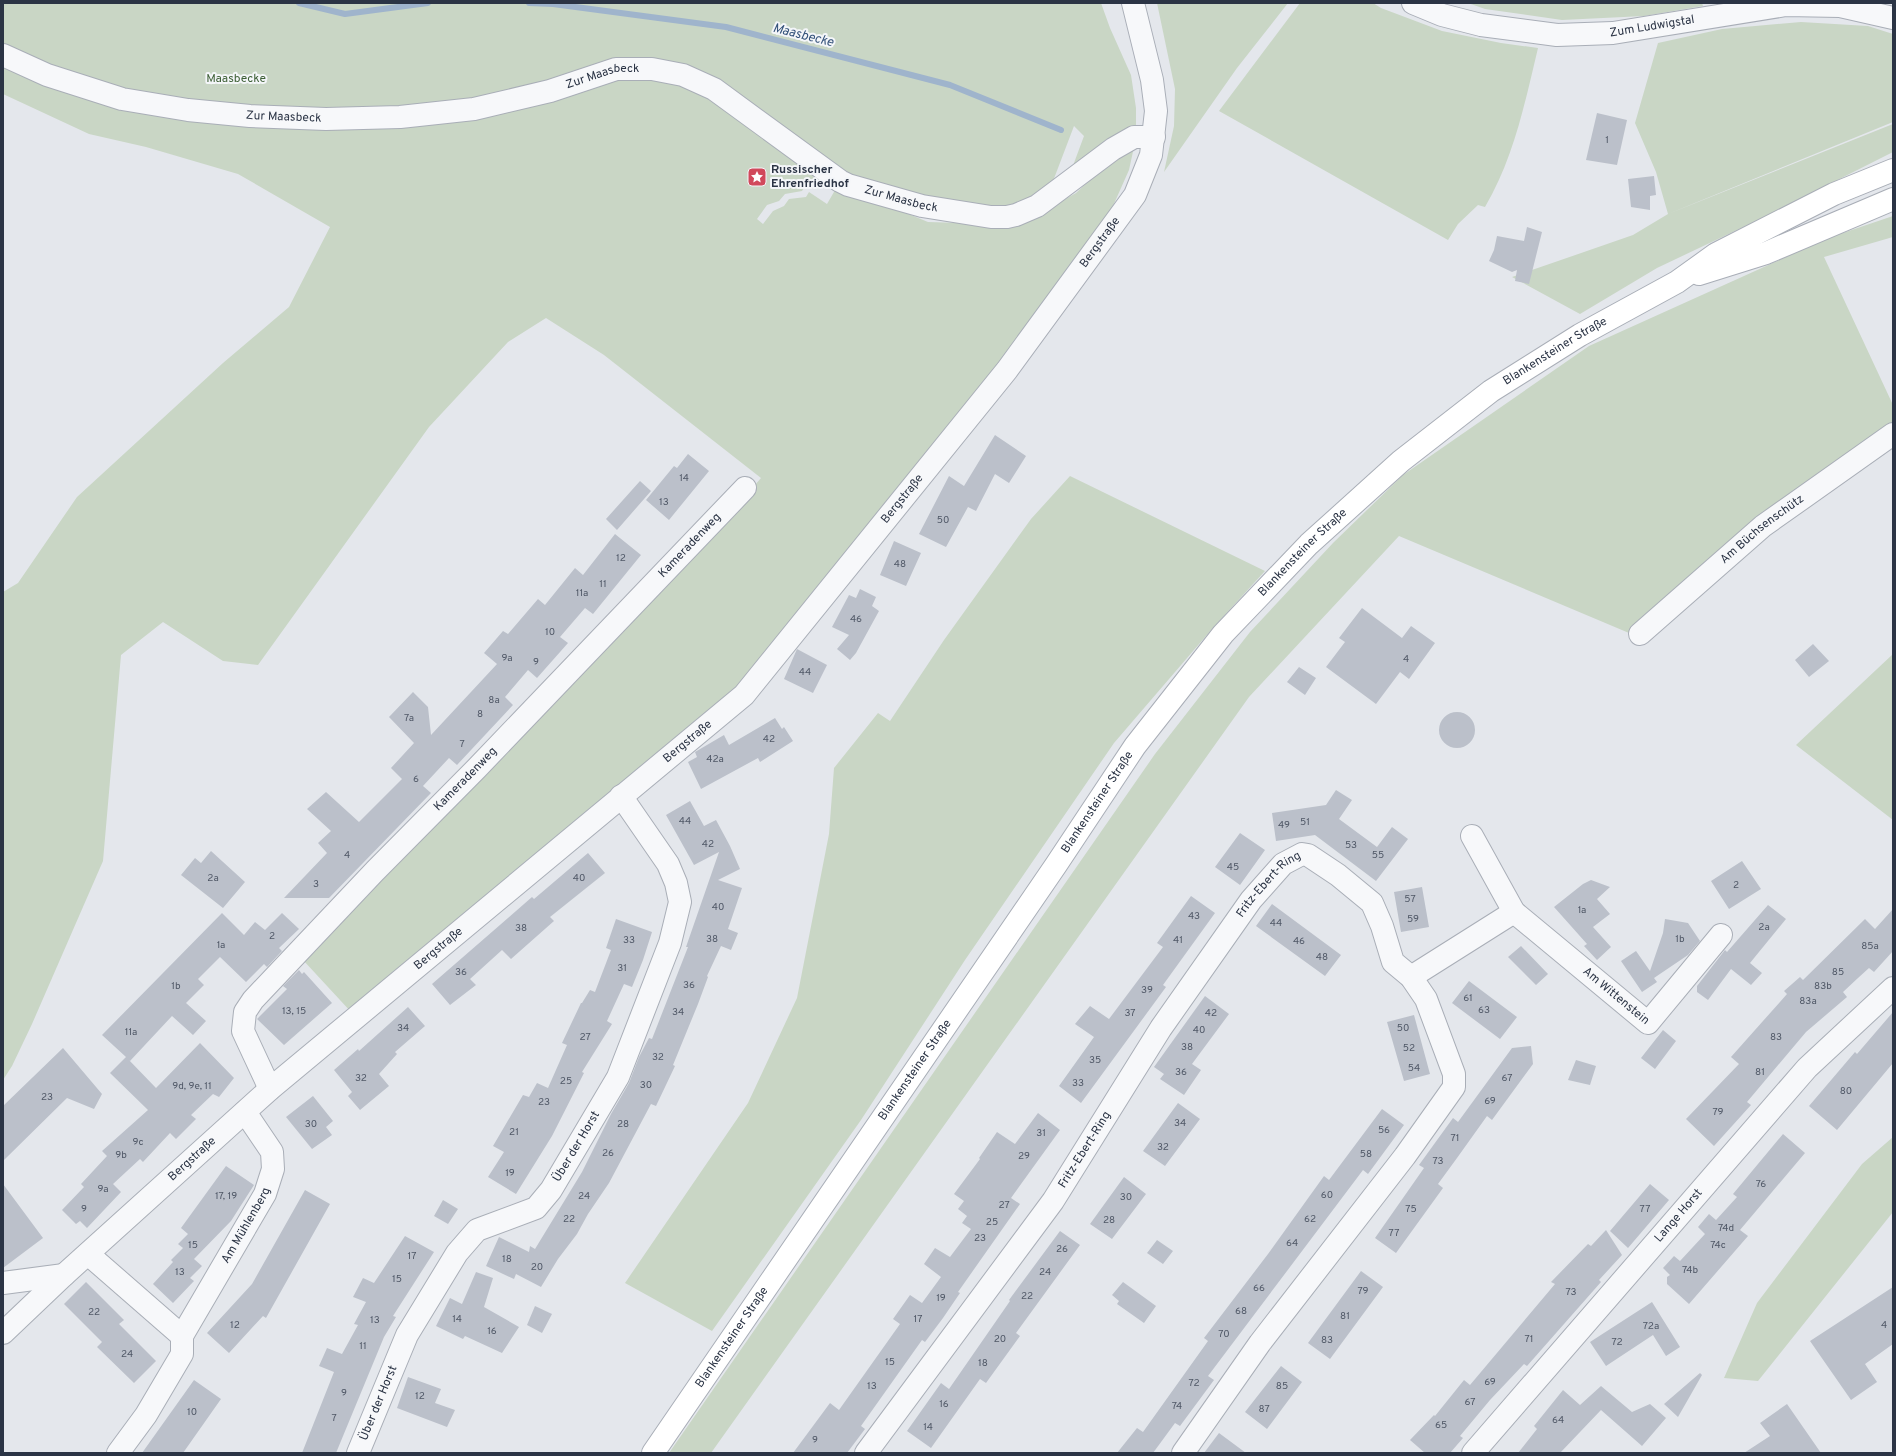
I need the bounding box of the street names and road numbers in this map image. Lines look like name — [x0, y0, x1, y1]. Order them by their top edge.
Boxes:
street label: Zum Ludwigstal — [1609, 12, 1696, 41]
street label: Zur Maasbeck — [564, 61, 639, 93]
street label: Zur Maasbeck — [245, 108, 322, 127]
street label: Zur Maasbeck — [862, 182, 939, 216]
street label: Bergstraße — [1076, 214, 1124, 271]
street label: Blankensteiner Straße — [1500, 314, 1610, 389]
street label: Bergstraße — [878, 471, 927, 527]
street label: Am Büchsenschütz — [1717, 491, 1807, 568]
street label: Blankensteiner Straße — [1255, 505, 1351, 600]
street label: Kameradenweg — [655, 510, 725, 581]
street label: Bergstraße — [660, 717, 716, 767]
street label: Kameradenweg — [430, 744, 501, 815]
street label: Blankensteiner Straße — [1058, 748, 1137, 856]
street label: Fritz-Ebert-Ring — [1233, 848, 1304, 921]
street label: Bergstraße — [411, 924, 466, 974]
street label: Am Wittenstein — [1579, 964, 1653, 1029]
street label: Blankensteiner Straße — [875, 1017, 956, 1124]
street label: Über der Horst — [549, 1108, 604, 1185]
street label: Fritz-Ebert-Ring — [1055, 1109, 1115, 1191]
street label: Bergstraße — [165, 1133, 220, 1185]
street label: Am Mühlenberg — [218, 1186, 275, 1266]
street label: Lange Horst — [1651, 1186, 1706, 1246]
street label: Blankensteiner Straße — [692, 1284, 772, 1391]
street label: Über der Horst — [356, 1363, 401, 1443]

